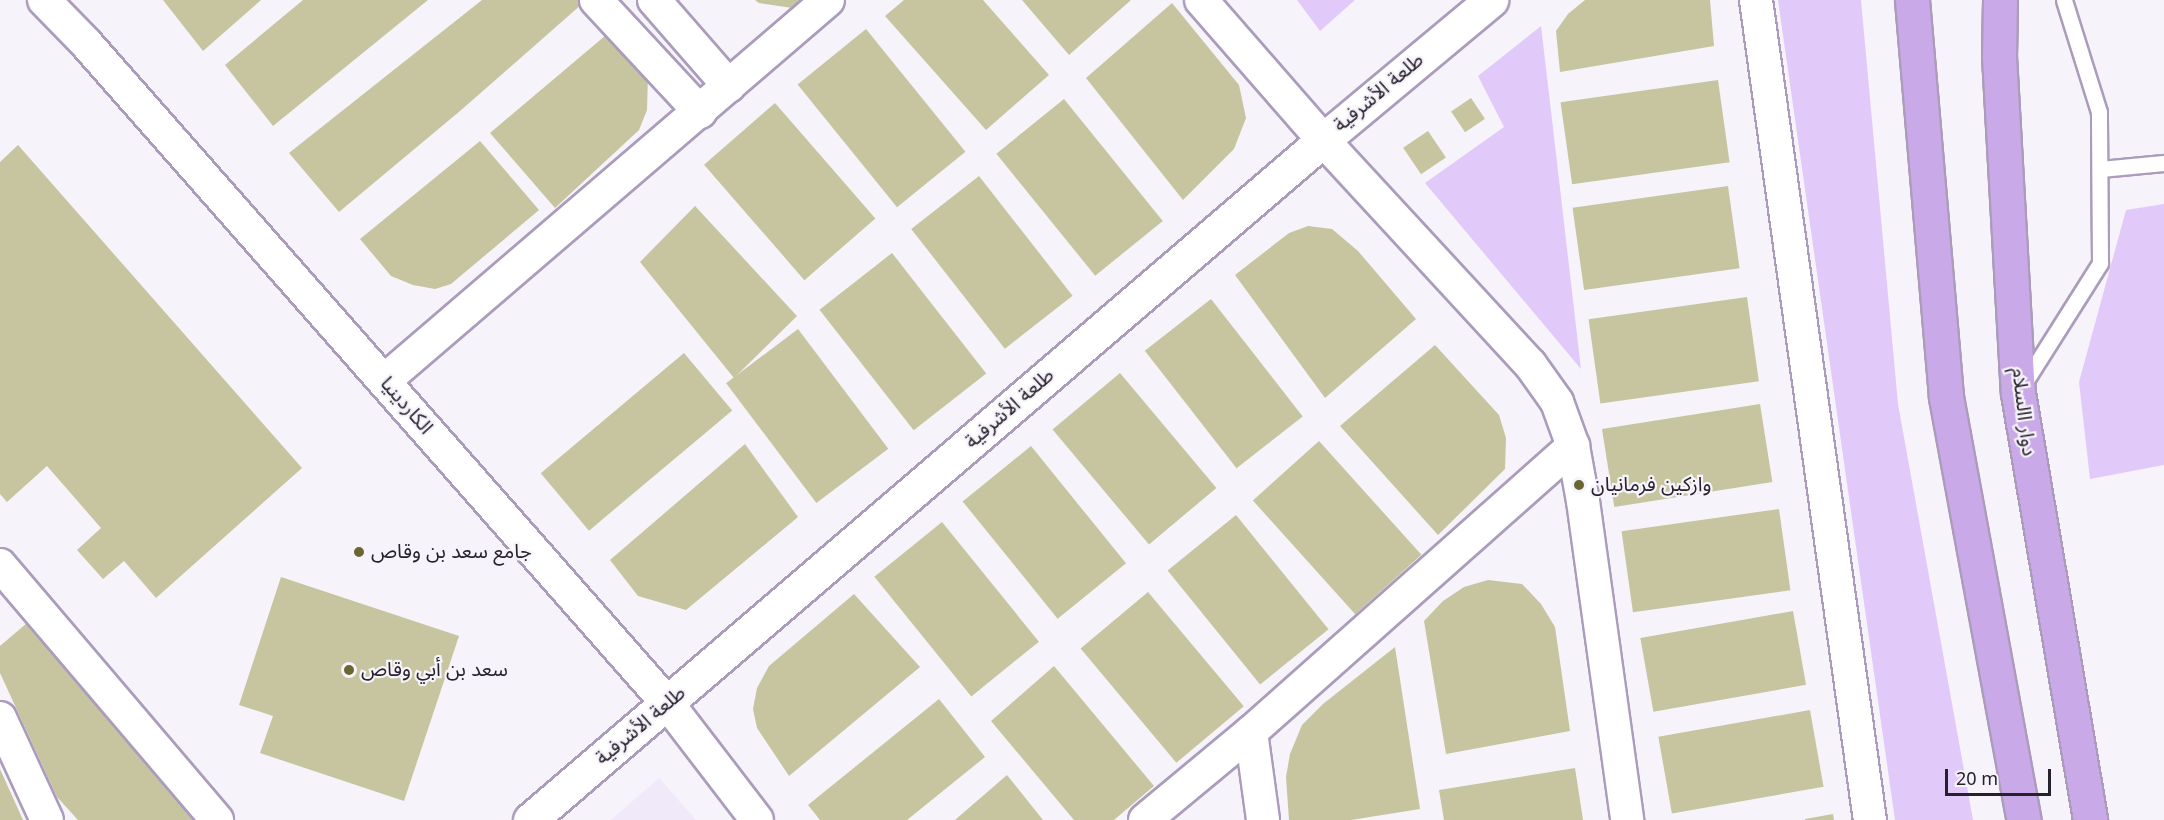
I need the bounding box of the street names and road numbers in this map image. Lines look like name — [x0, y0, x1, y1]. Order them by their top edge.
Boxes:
street label: طلعة الأشرفية — [1329, 48, 1429, 138]
street label: طلعة الأشرفية — [960, 364, 1060, 454]
street label: دوار االسلام — [2006, 366, 2040, 458]
street label: الكاردينيا — [375, 372, 437, 440]
street label: طلعة الأشرفية — [591, 681, 691, 771]

